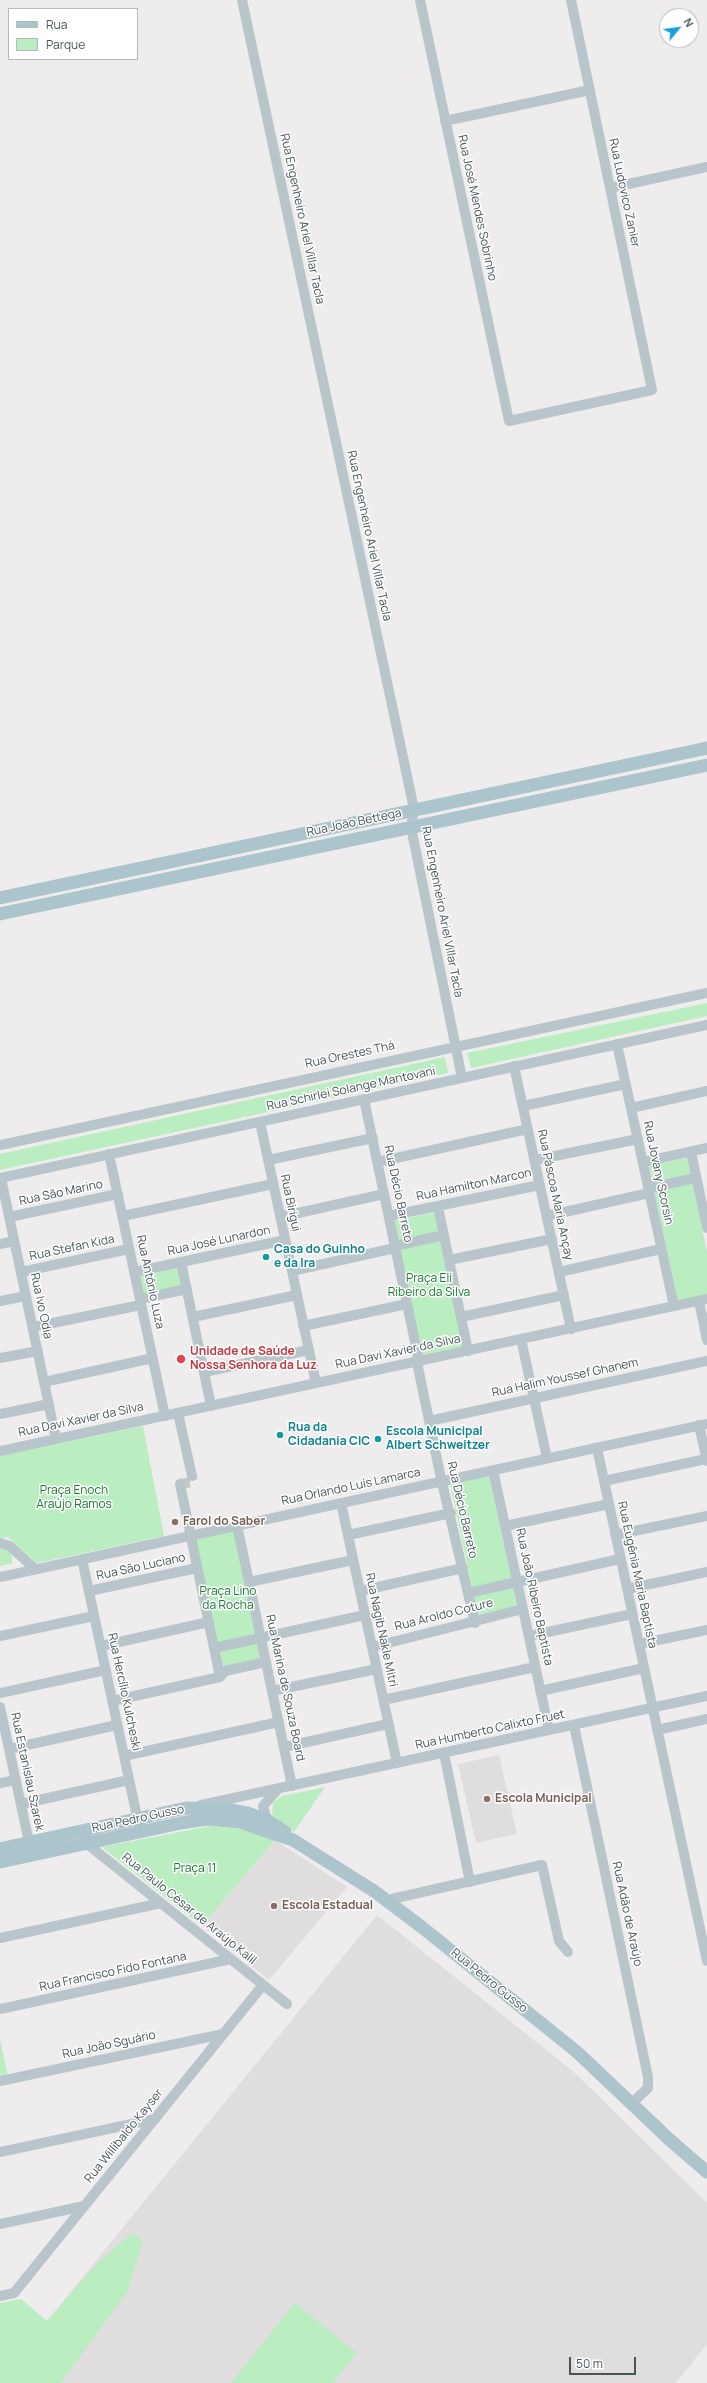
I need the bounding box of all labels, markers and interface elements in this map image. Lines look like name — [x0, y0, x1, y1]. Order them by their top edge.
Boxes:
legend — [8, 8, 138, 60]
north arrow — [659, 8, 699, 48]
text: N — [681, 15, 698, 30]
text: Rua — [46, 16, 67, 33]
text: Parque — [46, 36, 85, 53]
street label: Rua Engenheiro Ariel Villar Tacla — [277, 132, 327, 306]
street label: Rua José Mendes Sobrinho — [454, 134, 500, 282]
street label: Rua Ludovico Zanier — [605, 137, 643, 249]
street label: Rua Engenheiro Ariel Villar Tacla — [344, 449, 394, 623]
street label: Rua João Bettega — [305, 806, 403, 840]
street label: Rua Engenheiro Ariel Villar Tacla — [418, 825, 466, 999]
street label: Rua Orestes Thá — [304, 1038, 396, 1072]
street label: Rua Schirlei Solange Mantovani — [265, 1064, 437, 1114]
street label: Rua Jovany Scorsin — [640, 1120, 676, 1226]
street label: Rua Páscoa Maria Ançay — [534, 1128, 576, 1262]
street label: Rua Décio Barreto — [381, 1144, 415, 1244]
street label: Rua Hamilton Marcon — [415, 1166, 533, 1204]
street label: Rua Birigui — [277, 1173, 303, 1233]
street label: Rua São Marino — [18, 1177, 104, 1209]
street label: Rua José Lunardon — [166, 1223, 272, 1259]
street label: Rua Stefan Kida — [28, 1232, 116, 1264]
street label: Rua Antônio Luza — [133, 1234, 167, 1330]
place label: Casa do Guinho e da Ira — [274, 1243, 365, 1271]
marker: Casa do Guinho e da Ira — [261, 1252, 271, 1262]
street label: Rua Ivo Odia — [27, 1272, 55, 1340]
park label: Praça Eli Ribeiro da Silva — [388, 1272, 470, 1300]
street label: Rua Davi Xavier da Silva — [334, 1332, 462, 1372]
place label: Unidade de Saúde Nossa Senhora da Luz — [190, 1345, 317, 1373]
marker: Unidade de Saúde Nossa Senhora da Luz — [175, 1353, 187, 1365]
street label: Rua Halim Youssef Ghanem — [490, 1355, 640, 1401]
street label: Rua Davi Xavier da Silva — [17, 1400, 145, 1440]
place label: Rua da Cidadania CIC — [288, 1421, 370, 1449]
place label: Escola Municipal Albert Schweitzer — [386, 1425, 490, 1453]
marker: Rua da Cidadania CIC — [275, 1430, 285, 1440]
marker: Escola Municipal Albert Schweitzer — [373, 1434, 383, 1444]
street label: Rua Décio Barreto — [444, 1460, 480, 1560]
street label: Rua Orlando Luís Lamarca — [280, 1465, 422, 1509]
park label: Praça Enoch Araújo Ramos — [36, 1484, 112, 1512]
street label: Rua Eugênia Maria Baptista — [614, 1500, 660, 1650]
place label: Farol do Saber — [183, 1515, 265, 1529]
marker: Farol do Saber — [170, 1517, 180, 1527]
street label: Rua João Ribeiro Baptista — [512, 1527, 556, 1667]
street label: Rua São Luciano — [95, 1551, 187, 1583]
street label: Rua Nagib Nakle Mitri — [362, 1572, 400, 1688]
park label: Praça Lino da Rocha — [200, 1585, 256, 1613]
street label: Rua Aroldo Coture — [393, 1596, 495, 1634]
street label: Rua Marina de Souza Board — [262, 1613, 308, 1763]
street label: Rua Hercílio Kulcheski — [104, 1632, 144, 1752]
street label: Rua Humberto Calixto Fruet — [414, 1707, 566, 1753]
street label: Rua Estanislau Szarek — [7, 1711, 47, 1833]
place label: Escola Municipal — [495, 1792, 592, 1806]
marker: Escola Municipal — [482, 1794, 492, 1804]
street label: Rua Pedro Gusso — [90, 1802, 186, 1836]
street label: Rua Paulo César de Araújo Kalil — [119, 1850, 259, 1968]
street label: Rua Adão de Araújo — [609, 1860, 645, 1968]
park label: Praça 11 — [173, 1862, 217, 1876]
place label: Escola Estadual — [282, 1899, 373, 1913]
marker: Escola Estadual — [269, 1901, 279, 1911]
street label: Rua Pedro Gusso — [448, 1946, 530, 2016]
street label: Rua Francisco Fido Fontana — [38, 1949, 188, 1995]
street label: Rua João Sguário — [61, 2028, 157, 2062]
street label: Rua Willibaldo Kayser — [82, 2086, 166, 2186]
scale bar — [571, 2349, 638, 2375]
text: 50 m — [576, 2355, 603, 2372]

